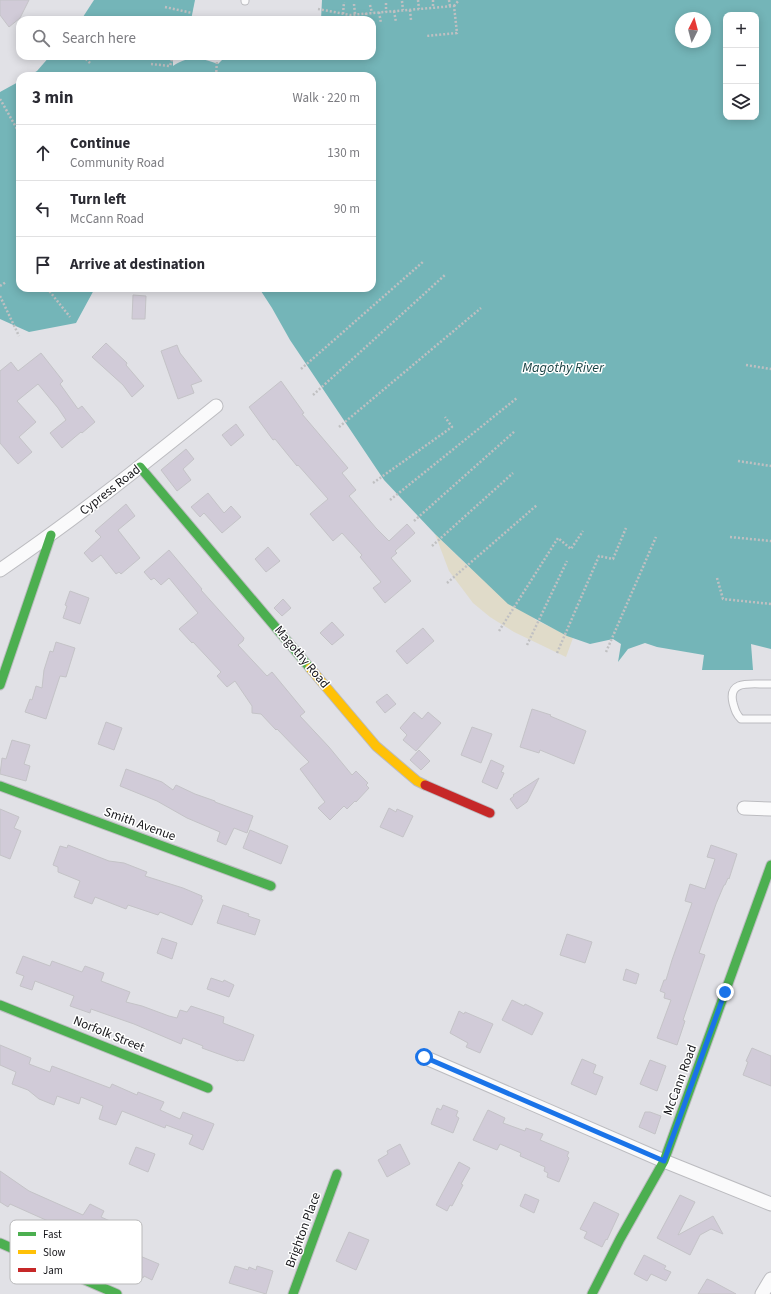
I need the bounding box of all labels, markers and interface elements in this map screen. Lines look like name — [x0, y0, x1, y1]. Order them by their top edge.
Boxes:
north arrow — [675, 12, 711, 48]
map controls — [723, 12, 759, 120]
button: + — [723, 12, 759, 48]
search box — [16, 16, 376, 60]
icon: search — [30, 27, 52, 49]
text: Search here — [62, 28, 136, 49]
button: − — [723, 48, 759, 84]
button: layers — [723, 84, 759, 120]
text: 3 min — [32, 86, 73, 110]
text: Walk · 220 m — [292, 89, 360, 107]
text: Continue — [70, 133, 130, 154]
icon: ahead — [32, 142, 54, 164]
text: 130 m — [327, 144, 360, 162]
text: Community Road — [70, 154, 164, 172]
text: Turn left — [70, 189, 126, 210]
icon: left — [32, 198, 54, 220]
text: 90 m — [334, 200, 360, 218]
text: McCann Road — [70, 210, 144, 228]
icon: arrive — [32, 254, 54, 276]
text: Arrive at destination — [70, 254, 205, 275]
water label: Magothy River — [522, 358, 605, 378]
street label: Cypress Road — [76, 461, 144, 519]
street label: Magothy Road — [270, 622, 334, 692]
street label: Smith Avenue — [102, 803, 178, 845]
route end — [716, 983, 734, 1001]
street label: Norfolk Street — [71, 1011, 148, 1057]
street label: McCann Road — [659, 1042, 701, 1118]
route start — [415, 1048, 433, 1066]
street label: Brighton Place — [281, 1190, 325, 1270]
legend — [10, 1220, 142, 1284]
text: Fast — [43, 1227, 62, 1242]
text: Slow — [43, 1245, 66, 1260]
text: Jam — [43, 1263, 63, 1278]

